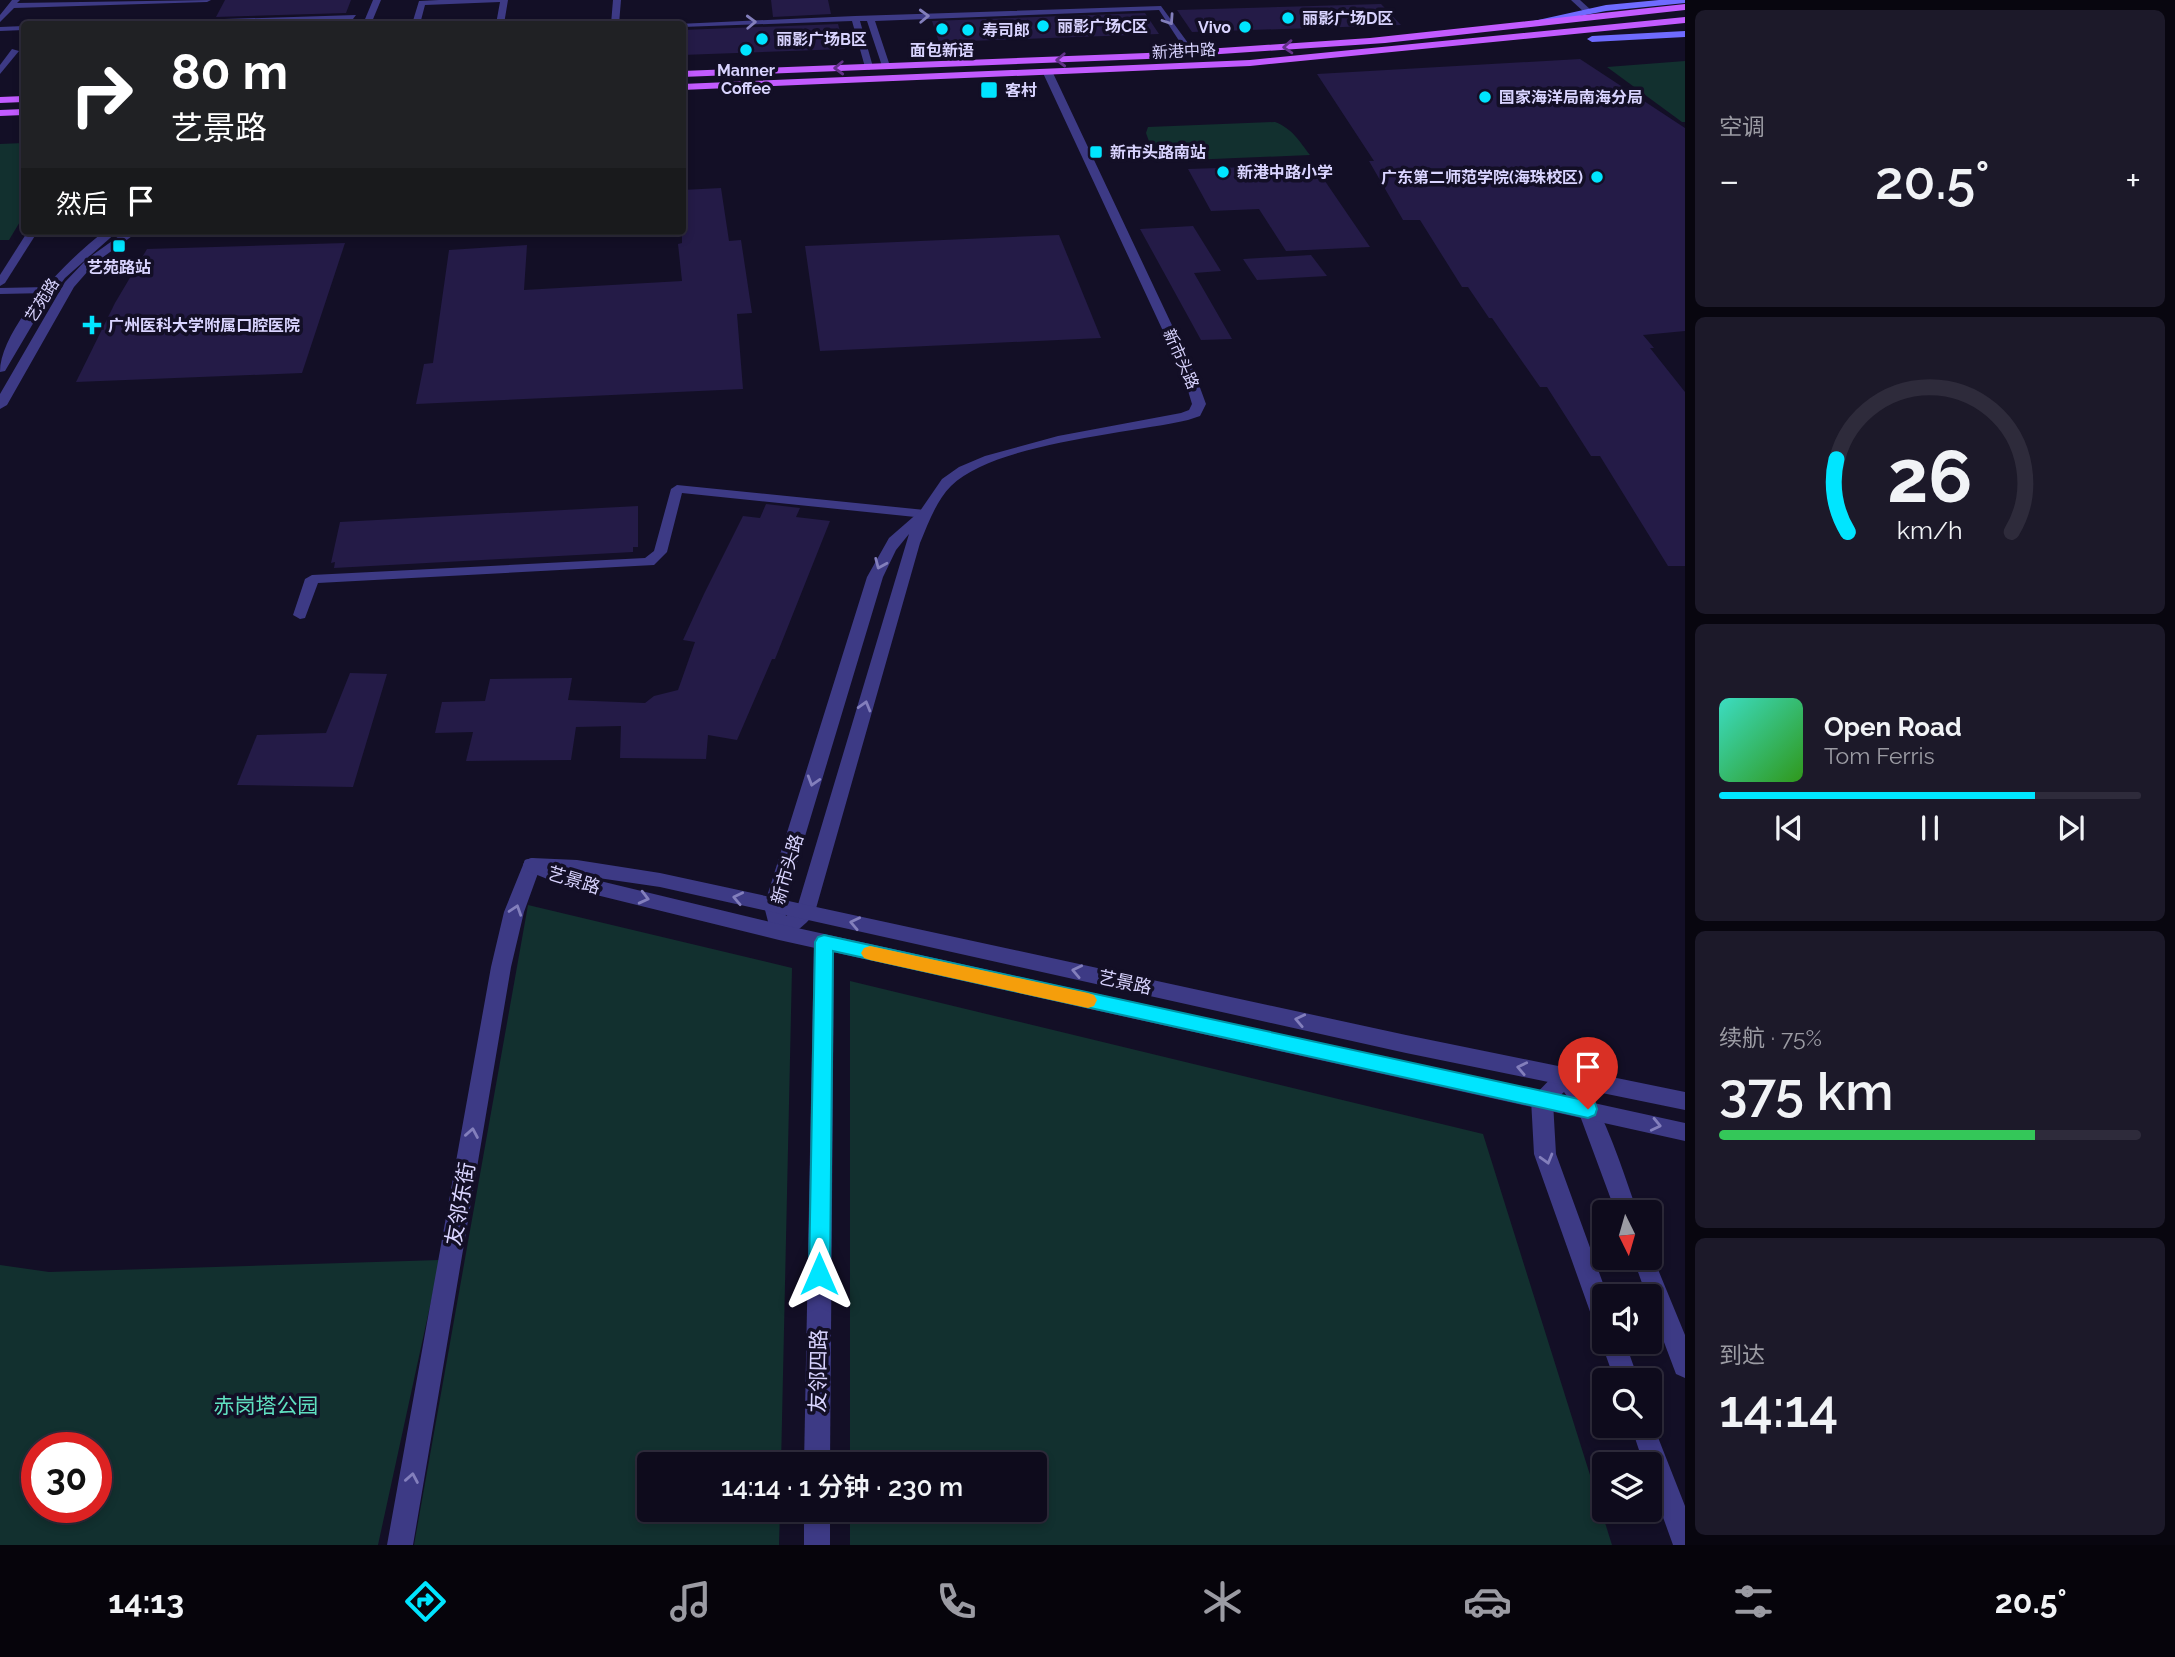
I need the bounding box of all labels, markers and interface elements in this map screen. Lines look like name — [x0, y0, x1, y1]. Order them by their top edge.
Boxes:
one-way arrow — [919, 8, 929, 24]
place label: 丽影广场D区 — [1302, 9, 1393, 28]
marker: 丽影广场D区 — [1280, 10, 1296, 26]
one-way arrow — [1161, 12, 1173, 25]
one-way arrow — [745, 15, 756, 30]
place label: 丽影广场C区 — [1057, 17, 1148, 36]
marker: 丽影广场C区 — [1035, 18, 1051, 34]
place label: Vivo — [1198, 18, 1231, 37]
marker: Vivo — [1237, 19, 1253, 35]
marker: 面包新语 — [934, 21, 950, 37]
place label: 寿司郎 — [982, 21, 1030, 40]
marker: 寿司郎 — [960, 22, 976, 38]
place label: 丽影广场B区 — [776, 30, 867, 49]
marker: 丽影广场B区 — [754, 31, 770, 47]
one-way arrow — [1282, 39, 1293, 54]
street label: 新港中路 — [1152, 40, 1216, 62]
place label: 面包新语 — [910, 41, 974, 60]
marker: Manner Coffee — [738, 42, 754, 58]
text: 80 m — [171, 43, 288, 100]
icon: right — [56, 49, 147, 140]
one-way arrow — [1055, 52, 1066, 67]
one-way arrow — [833, 60, 844, 76]
place label: Manner Coffee — [717, 61, 775, 98]
marker: 客村 — [979, 80, 999, 100]
place label: 客村 — [1005, 81, 1037, 100]
place label: 国家海洋局南海分局 — [1499, 88, 1643, 107]
marker: 国家海洋局南海分局 — [1477, 89, 1493, 105]
text: 艺景路 — [171, 109, 267, 146]
text: 空调 — [1719, 113, 1765, 140]
place label: 新市头路南站 — [1110, 143, 1206, 162]
marker: 新市头路南站 — [1088, 144, 1104, 160]
text: 20.5° — [1875, 150, 1990, 211]
text: − — [1719, 158, 1739, 203]
text: + — [2125, 158, 2141, 203]
place label: 新港中路小学 — [1237, 163, 1333, 182]
marker: 新港中路小学 — [1215, 164, 1231, 180]
place label: 广东第二师范学院(海珠校区) — [1381, 168, 1583, 187]
marker: 广东第二师范学院(海珠校区) — [1589, 169, 1605, 185]
icon: arrive — [122, 182, 160, 220]
text: 然后 — [56, 189, 108, 219]
marker: 艺苑路站 — [111, 238, 127, 254]
place label: 艺苑路站 — [87, 258, 151, 277]
street label: 艺苑路 — [21, 275, 63, 325]
marker: 广州医科大学附属口腔医院 — [82, 315, 102, 335]
place label: 广州医科大学附属口腔医院 — [108, 316, 300, 335]
street label: 新市头路 — [1159, 326, 1203, 392]
text: 26 — [1887, 434, 1973, 519]
text: km/h — [1897, 514, 1963, 544]
one-way arrow — [875, 557, 889, 569]
one-way arrow — [857, 700, 872, 712]
text: Open Road — [1824, 712, 1962, 742]
text: Tom Ferris — [1824, 742, 1935, 769]
one-way arrow — [807, 775, 822, 787]
icon: previous — [1770, 809, 1808, 847]
icon: pause — [1911, 809, 1949, 847]
icon: next — [2052, 809, 2090, 847]
street label: 新市头路 — [767, 832, 807, 906]
street label: 艺景路 — [545, 862, 603, 898]
one-way arrow — [638, 890, 650, 905]
one-way arrow — [732, 891, 744, 906]
one-way arrow — [507, 904, 522, 916]
one-way arrow — [849, 917, 861, 931]
one-way arrow — [1071, 965, 1083, 980]
street label: 艺景路 — [1096, 966, 1154, 998]
one-way arrow — [1294, 1014, 1306, 1028]
text: 续航 · 75% — [1719, 1024, 1822, 1051]
pin — [1558, 1037, 1618, 1109]
icon: arrive — [1569, 1048, 1607, 1086]
one-way arrow — [1516, 1061, 1528, 1076]
text: 375 km — [1719, 1061, 1894, 1122]
one-way arrow — [1650, 1117, 1662, 1132]
one-way arrow — [464, 1127, 479, 1139]
one-way arrow — [1539, 1153, 1554, 1165]
street label: 友邻东街 — [440, 1160, 480, 1248]
north arrow — [1592, 1200, 1662, 1270]
map controls — [1592, 1200, 1662, 1522]
position arrow — [782, 1237, 856, 1311]
button: sound — [1592, 1284, 1662, 1354]
street label: 友邻四路 — [805, 1329, 831, 1413]
text: 到达 — [1719, 1341, 1765, 1368]
button: search — [1592, 1368, 1662, 1438]
text: 14:14 — [1719, 1378, 1838, 1439]
park label: 赤岗塔公园 — [214, 1393, 319, 1418]
speed limit sign: 30 — [21, 1432, 112, 1523]
button: layers — [1592, 1452, 1662, 1522]
one-way arrow — [404, 1472, 419, 1484]
text: 14:14 · 1 分钟 · 230 m — [721, 1472, 963, 1502]
icon: directions — [401, 1577, 450, 1626]
icon: music — [666, 1577, 715, 1626]
icon: phone — [932, 1577, 981, 1626]
icon: climate — [1198, 1577, 1247, 1626]
icon: car — [1463, 1577, 1512, 1626]
icon: filters — [1729, 1577, 1778, 1626]
text: 14:13 — [108, 1583, 184, 1620]
text: 20.5° — [1995, 1583, 2067, 1620]

